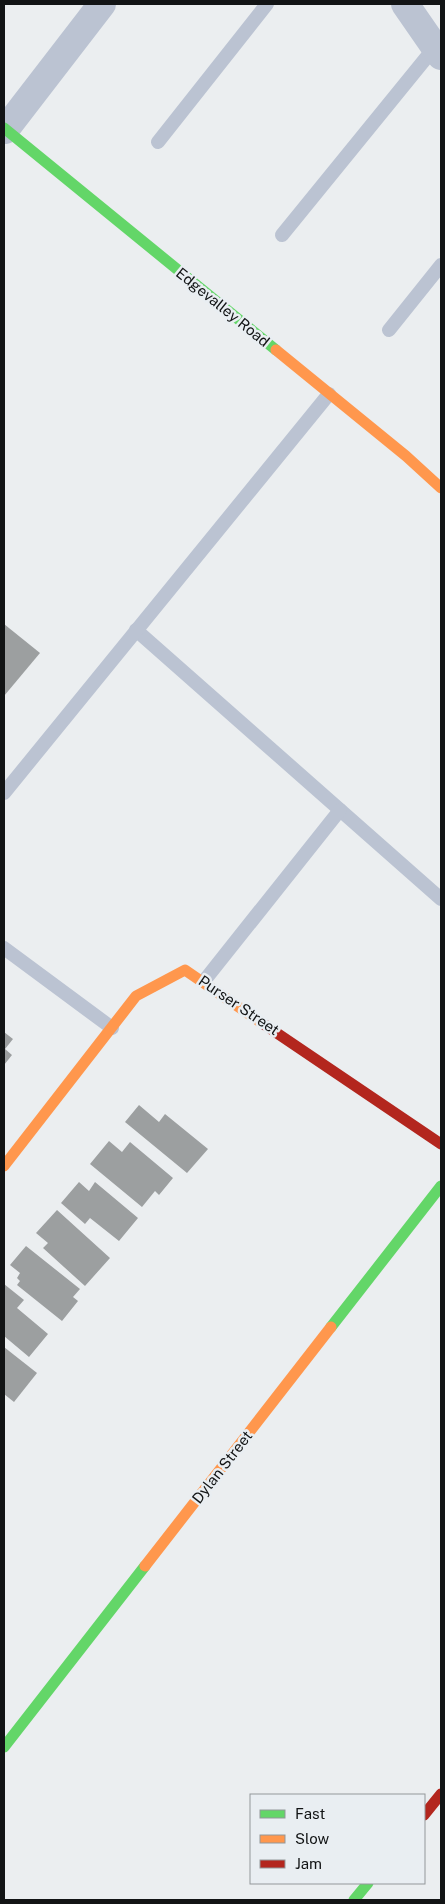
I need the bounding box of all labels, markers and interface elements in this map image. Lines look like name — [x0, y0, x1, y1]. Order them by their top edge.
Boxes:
street label: Edgevalley Road — [173, 264, 273, 350]
street label: Purser Street — [195, 972, 283, 1038]
street label: Dylan Street — [188, 1427, 256, 1507]
legend — [250, 1794, 425, 1884]
text: Fast — [295, 1805, 325, 1822]
text: Slow — [295, 1830, 330, 1847]
text: Jam — [295, 1855, 322, 1872]

